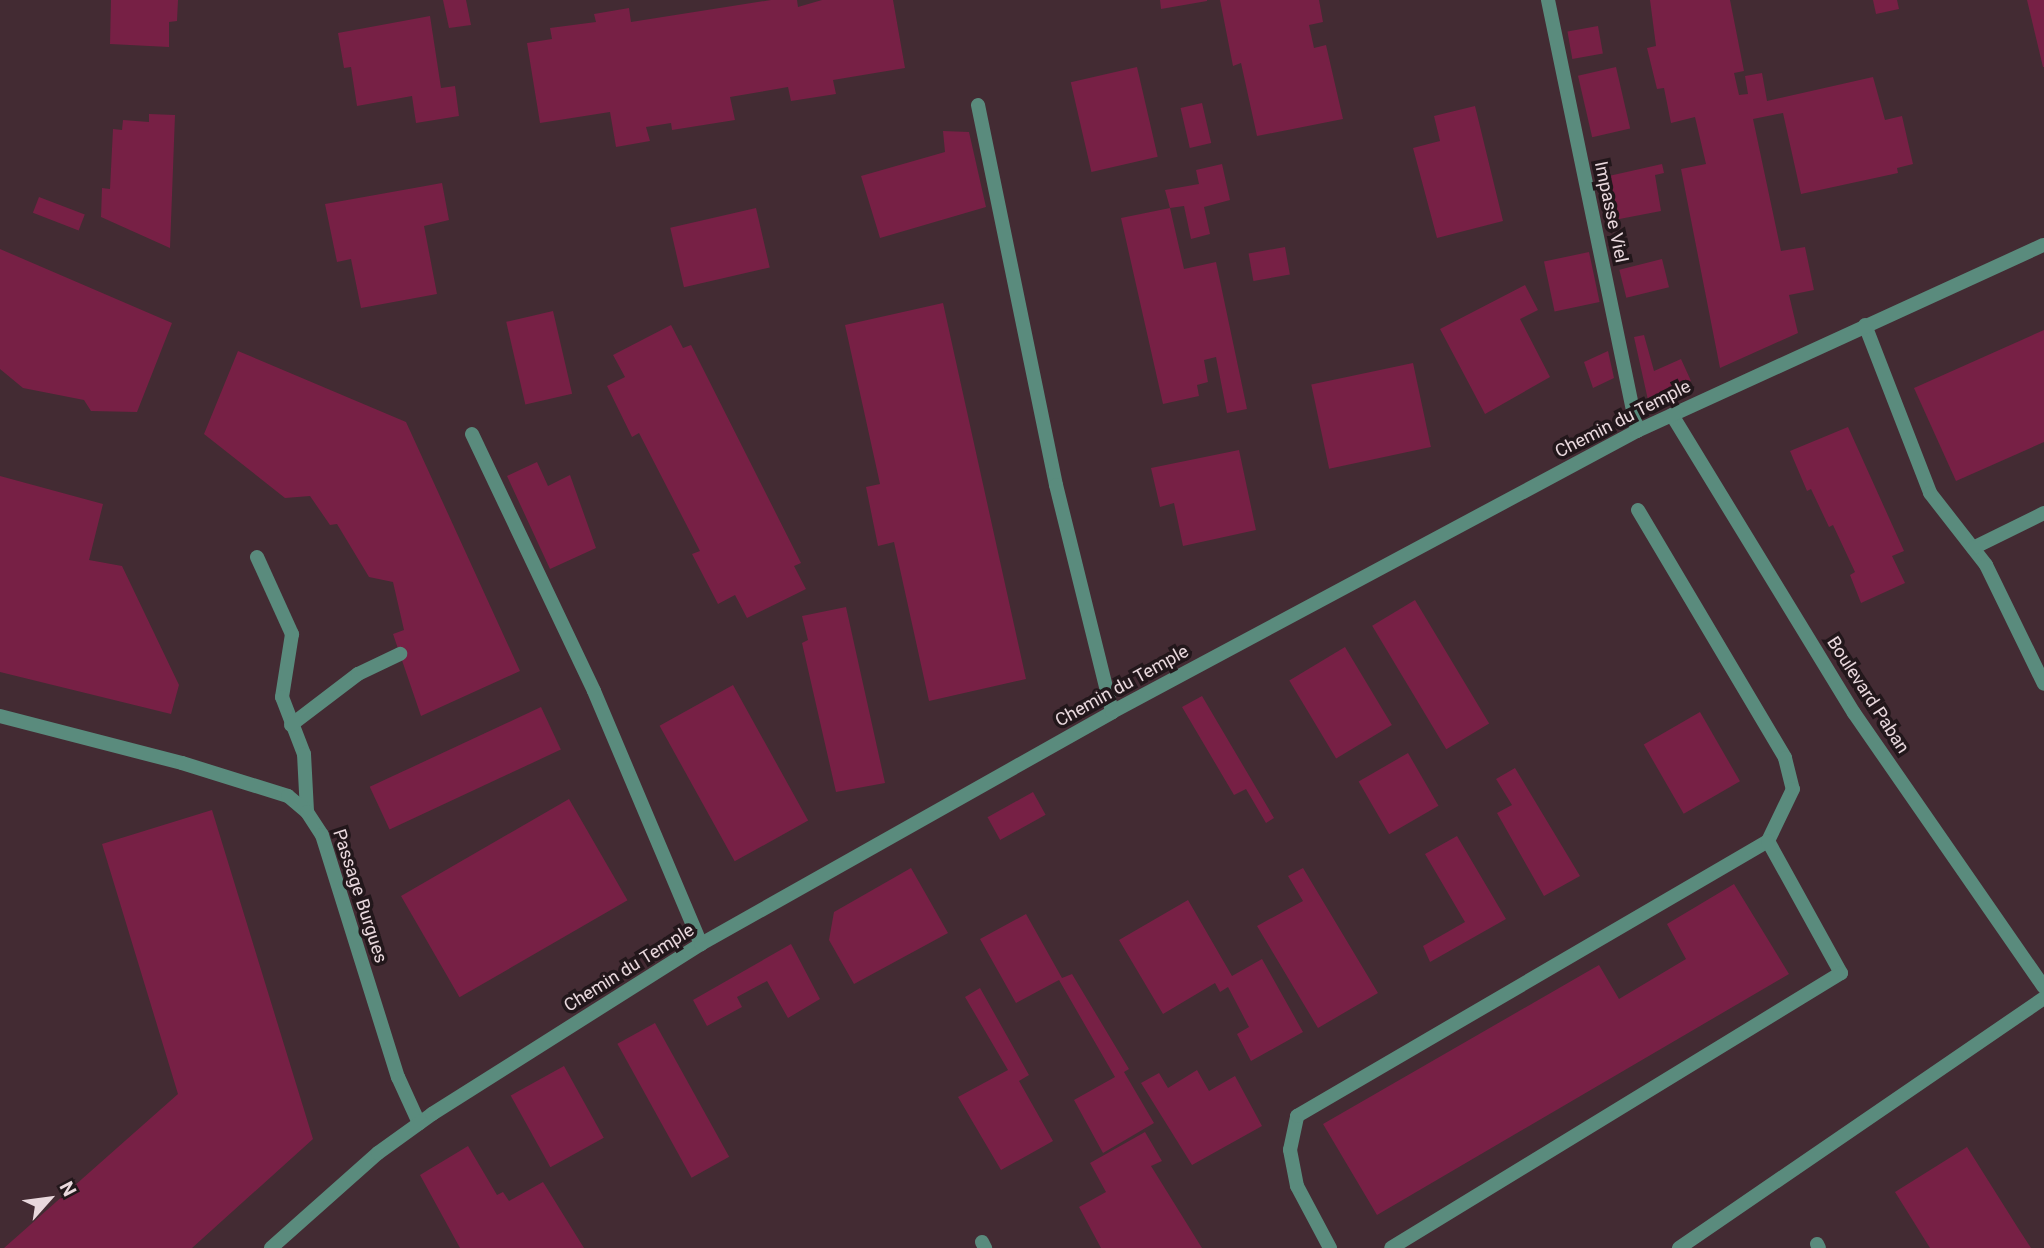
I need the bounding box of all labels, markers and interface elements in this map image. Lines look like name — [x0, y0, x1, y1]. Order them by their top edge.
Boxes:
street label: Impasse Viel — [1590, 159, 1632, 265]
street label: Chemin du Temple — [1551, 375, 1695, 463]
street label: Boulevard Paban — [1822, 632, 1914, 758]
street label: Chemin du Temple — [1051, 640, 1193, 732]
street label: Passage Burgues — [328, 826, 392, 966]
street label: Chemin du Temple — [560, 919, 698, 1017]
north arrow — [14, 1164, 84, 1234]
text: N — [55, 1178, 81, 1200]

